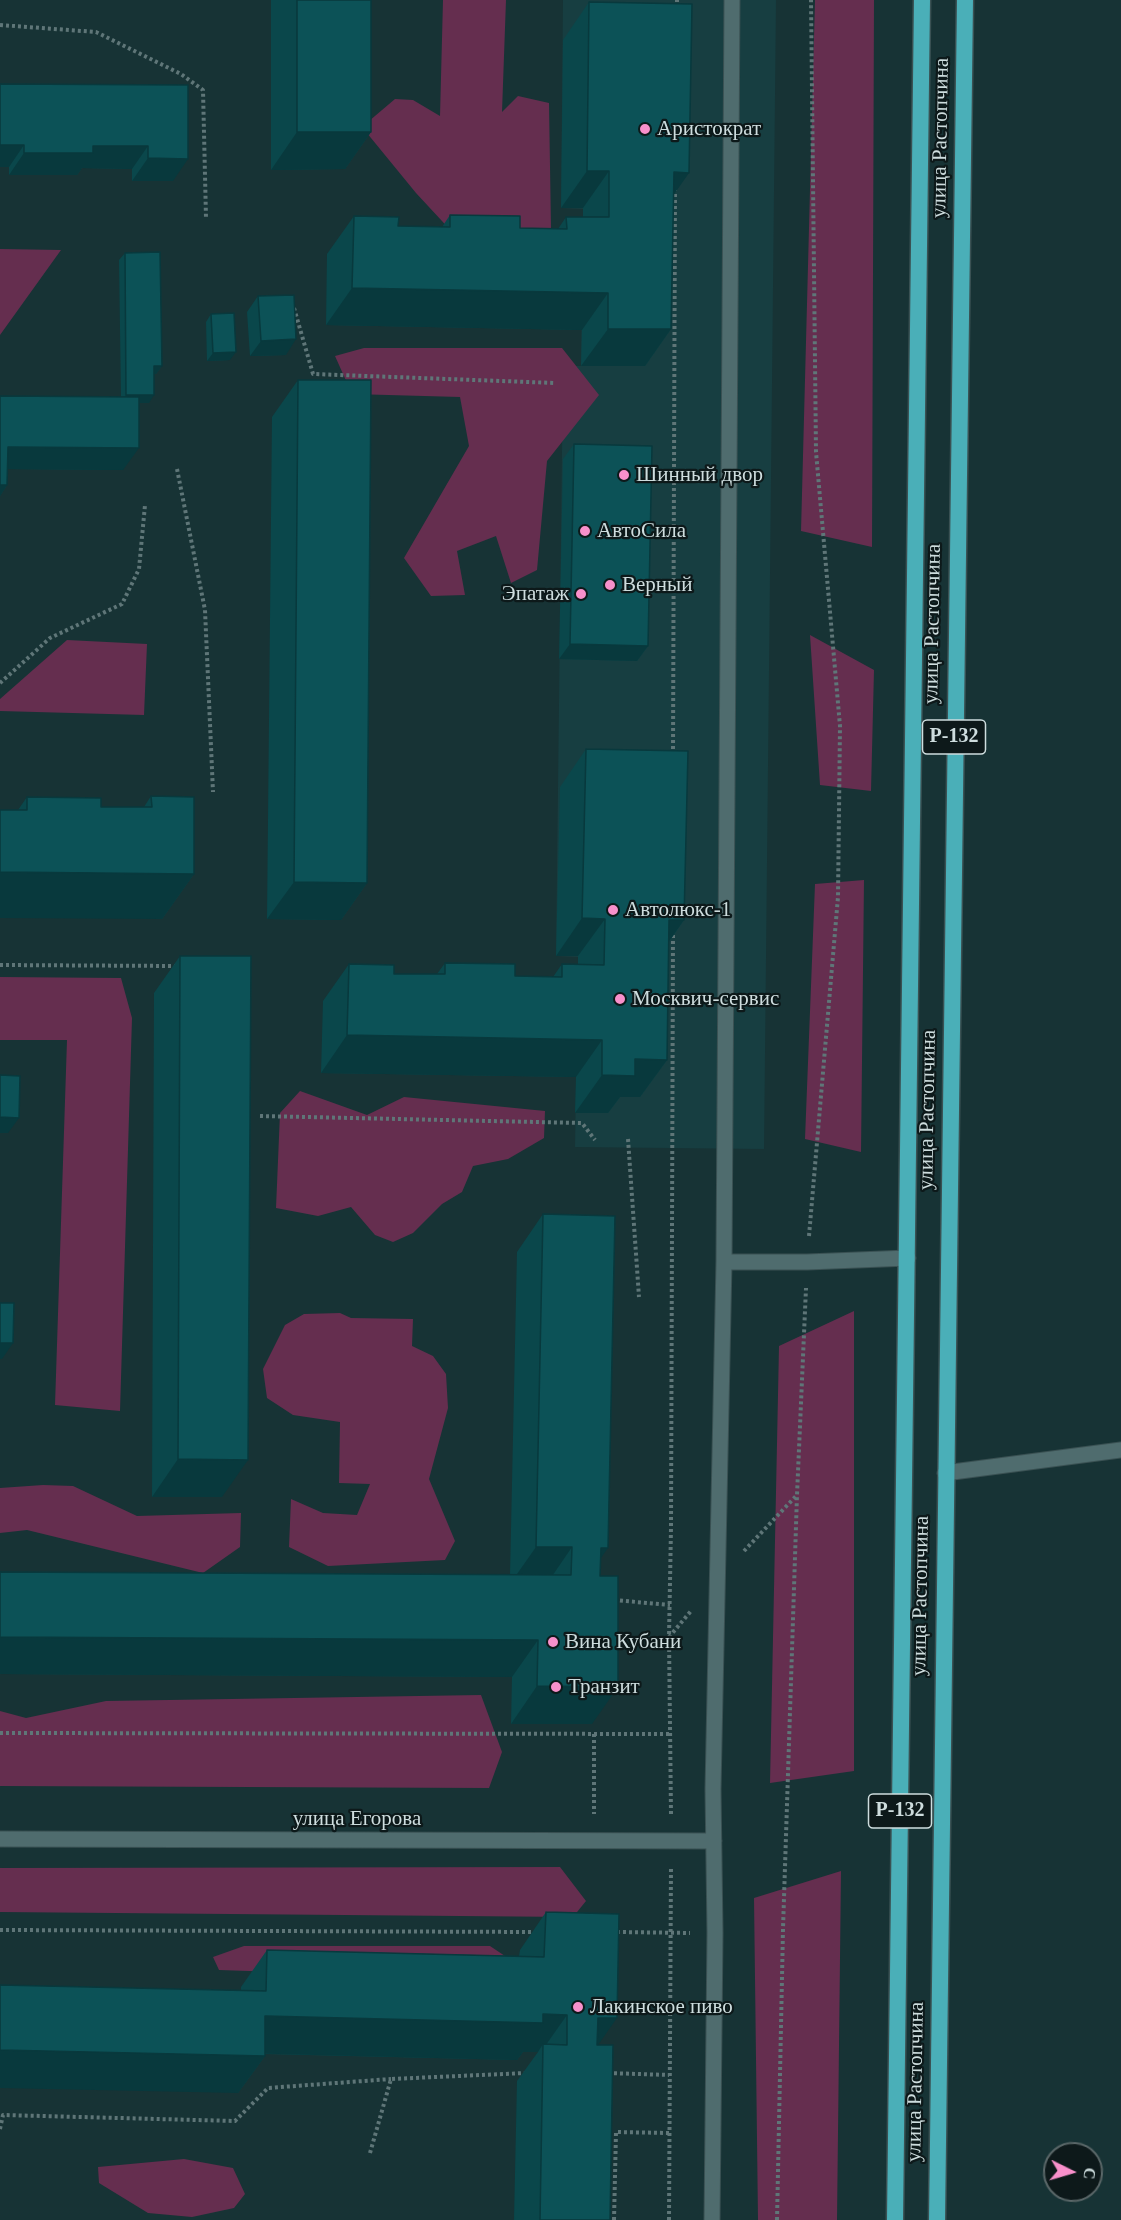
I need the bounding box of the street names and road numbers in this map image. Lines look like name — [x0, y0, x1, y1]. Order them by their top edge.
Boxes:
street label: улица Растопчина — [927, 58, 955, 218]
street label: улица Растопчина — [919, 544, 947, 704]
road number: Р-132 — [922, 720, 986, 754]
street label: улица Растопчина — [914, 1030, 942, 1190]
street label: улица Растопчина — [907, 1516, 935, 1676]
road number: Р-132 — [868, 1794, 932, 1828]
street label: улица Егорова — [293, 1806, 421, 1832]
street label: улица Растопчина — [902, 2002, 930, 2162]

